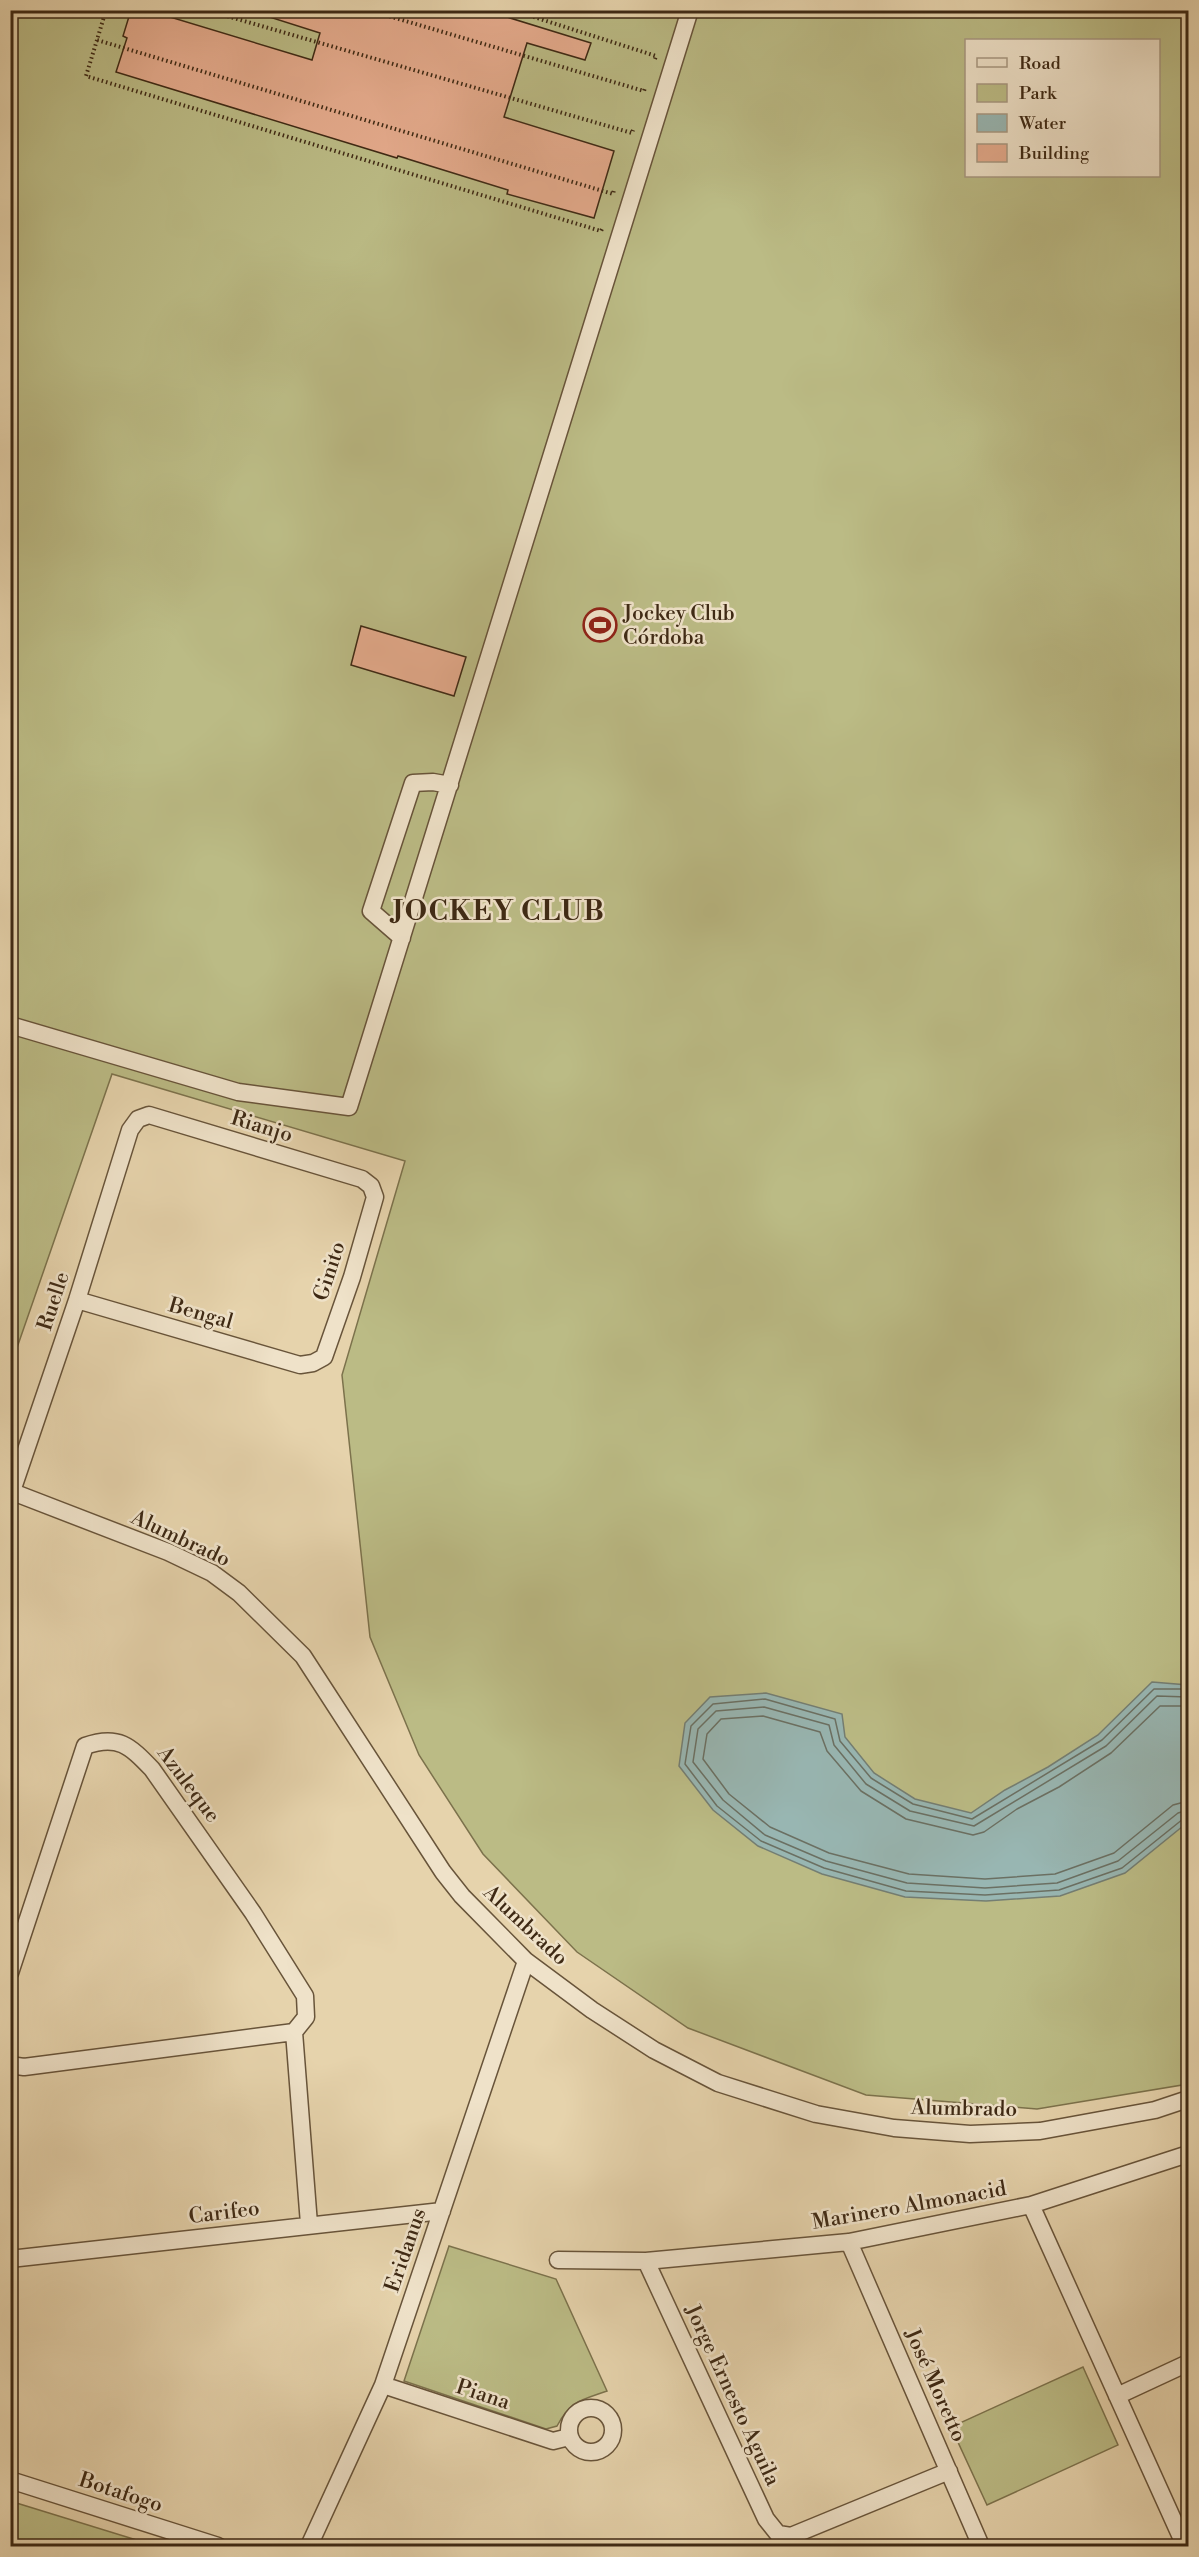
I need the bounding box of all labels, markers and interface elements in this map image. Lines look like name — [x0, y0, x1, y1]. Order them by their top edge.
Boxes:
legend — [965, 39, 1160, 177]
text: Road — [1019, 52, 1062, 75]
text: Park — [1019, 82, 1058, 105]
text: Water — [1018, 112, 1067, 135]
text: Building — [1018, 142, 1090, 165]
place label: Jockey Club Córdoba — [622, 601, 735, 651]
sports icon: Jockey Club Córdoba — [582, 607, 618, 643]
district label: JOCKEY CLUB — [389, 895, 605, 929]
street label: Rianjo — [228, 1105, 296, 1149]
street label: Ginito — [308, 1238, 352, 1304]
street label: Ruelle — [32, 1269, 76, 1334]
street label: Bengal — [165, 1292, 236, 1335]
street label: Alumbrado — [126, 1504, 234, 1573]
street label: Azuleque — [150, 1741, 225, 1828]
street label: Alumbrado — [477, 1879, 573, 1971]
street label: Alumbrado — [910, 2095, 1017, 2123]
street label: Marinero Almonacid — [810, 2176, 1009, 2236]
street label: Carifeo — [187, 2196, 261, 2230]
street label: Eridanus — [379, 2205, 432, 2296]
street label: Jorge Ernesto Aguila — [678, 2300, 786, 2490]
street label: José Moretto — [898, 2324, 972, 2446]
street label: Piana — [452, 2374, 513, 2416]
street label: Botafogo — [75, 2467, 166, 2519]

